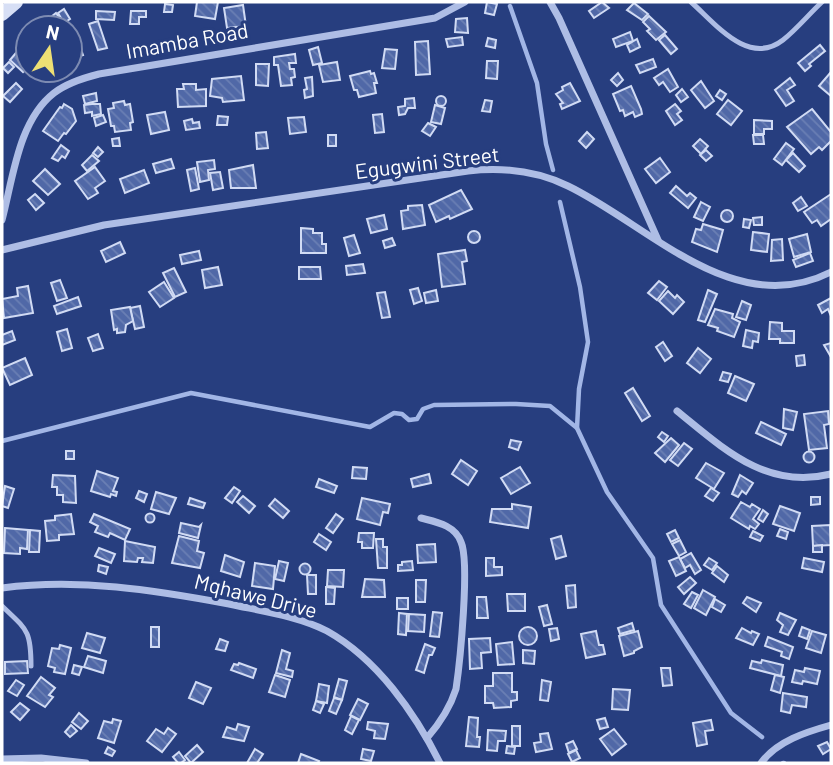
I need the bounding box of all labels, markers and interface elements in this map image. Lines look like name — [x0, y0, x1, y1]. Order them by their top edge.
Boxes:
north arrow — [14, 14, 84, 84]
street label: Imamba Road — [124, 17, 250, 63]
text: N — [44, 19, 62, 45]
street label: Egugwini Street — [353, 141, 501, 183]
street label: Mqhawe Drive — [192, 568, 320, 622]

